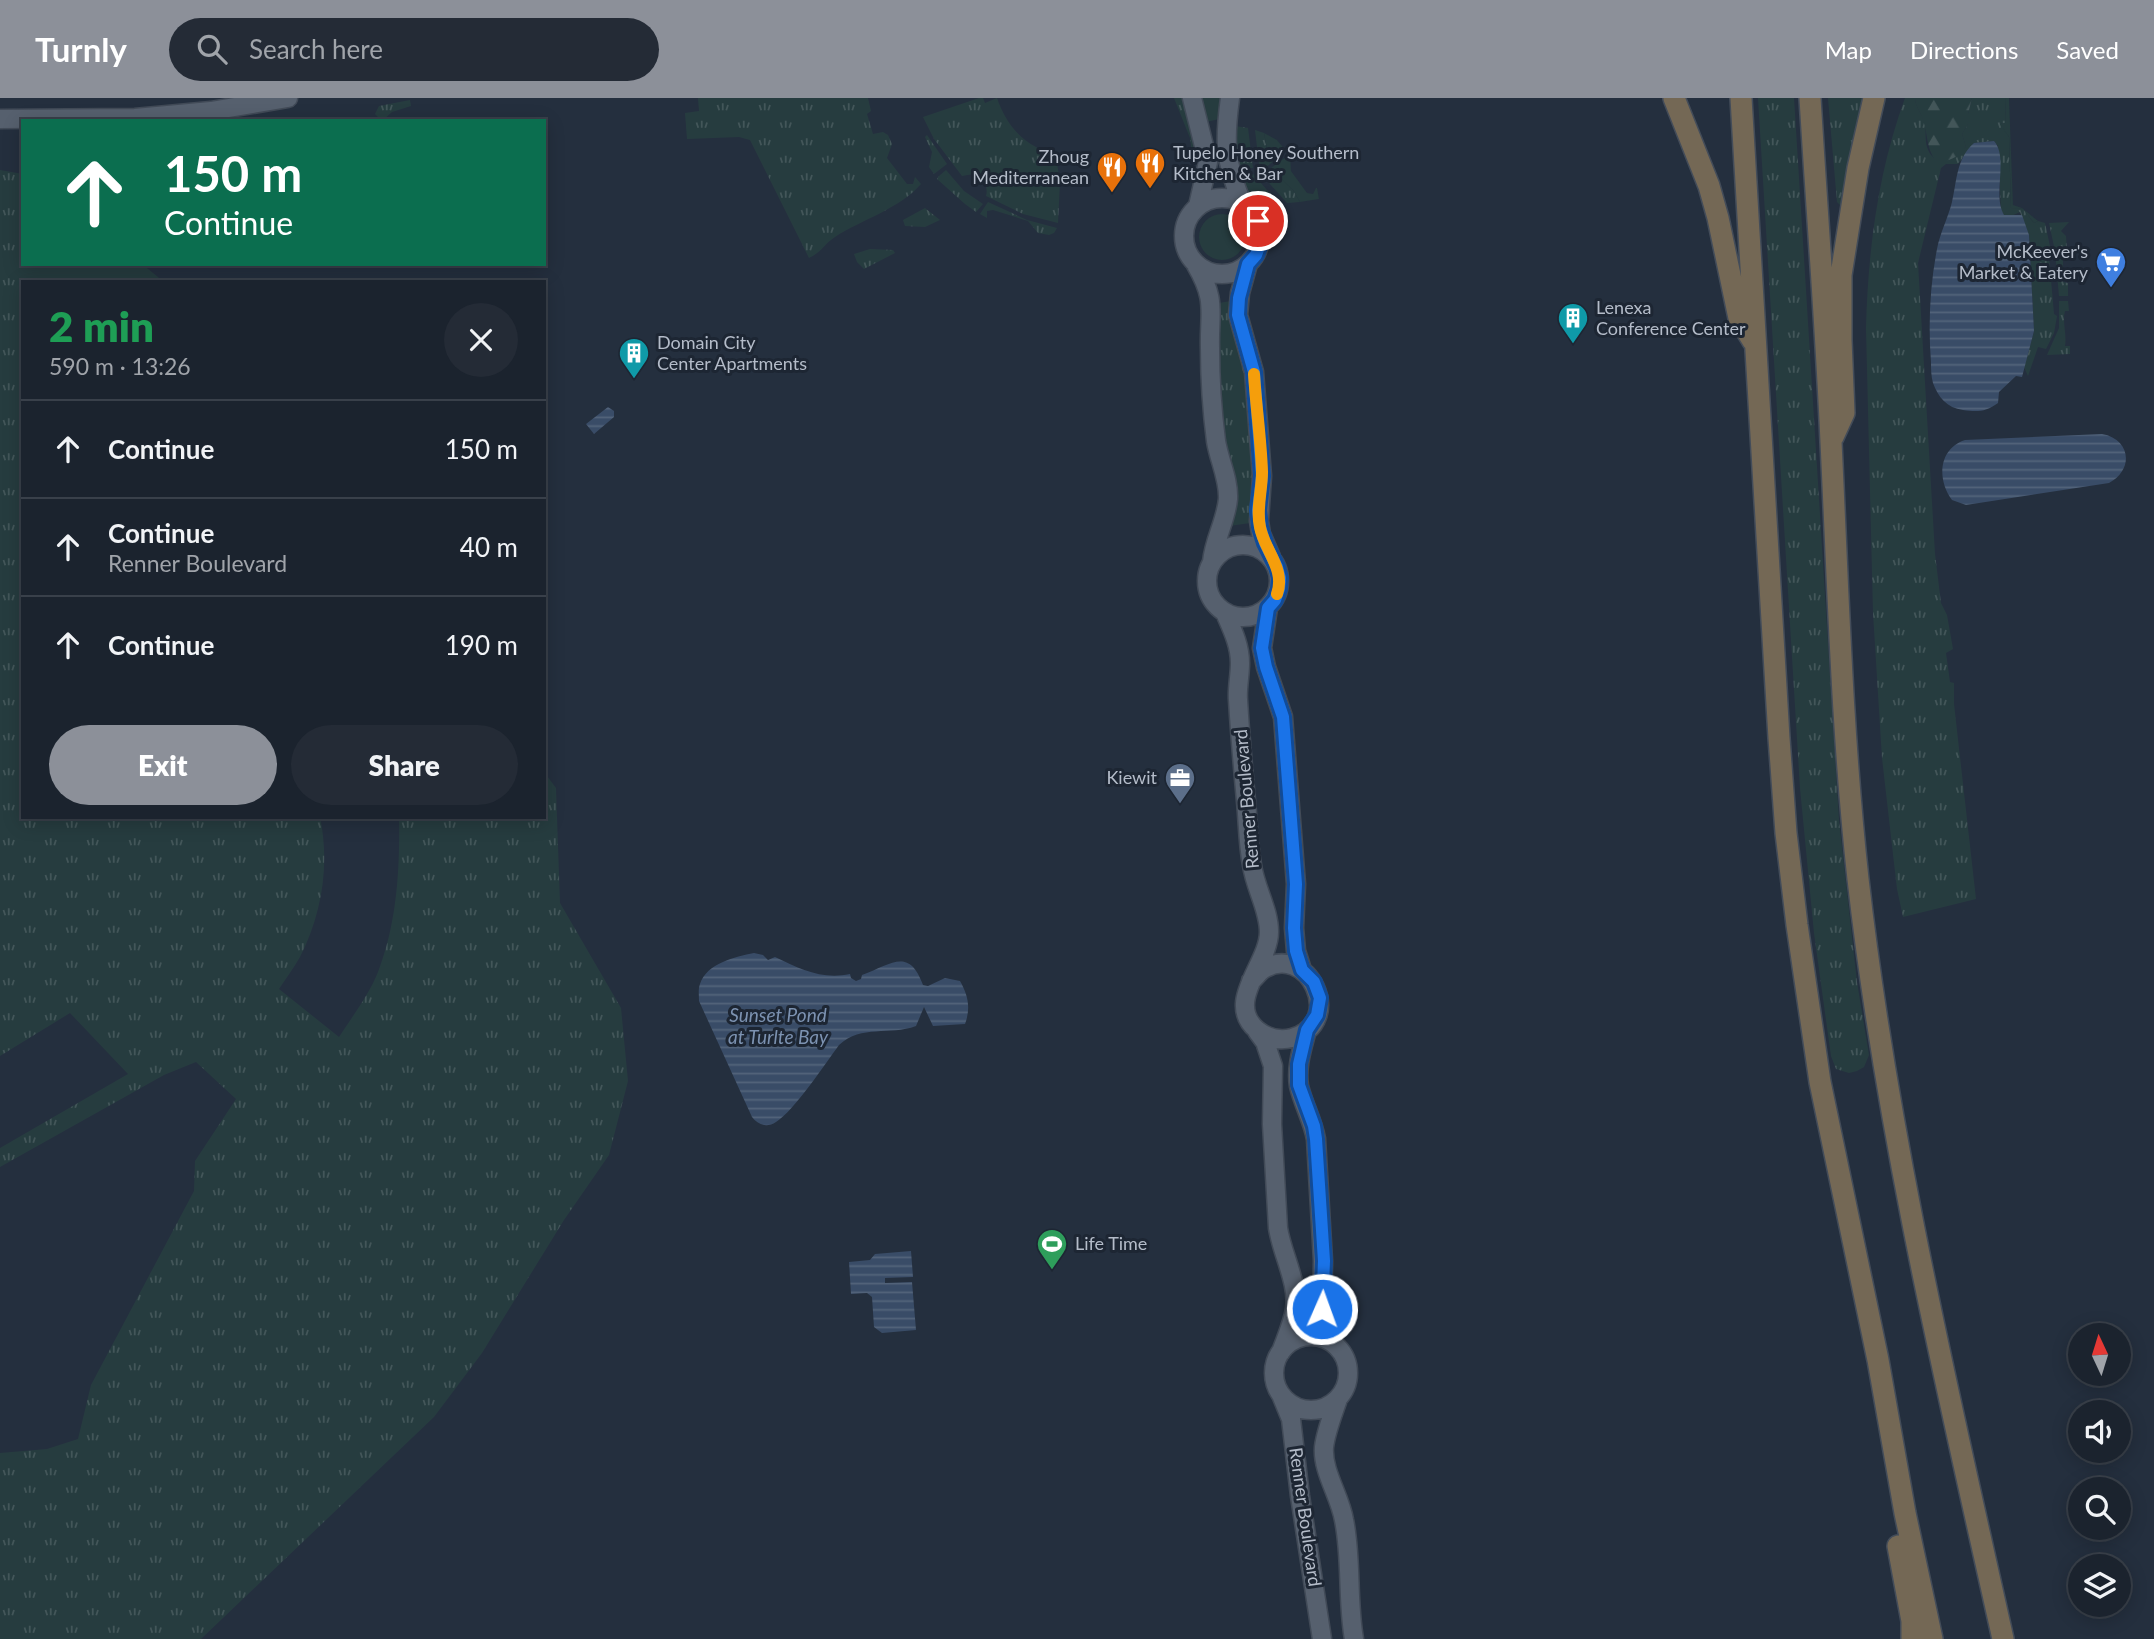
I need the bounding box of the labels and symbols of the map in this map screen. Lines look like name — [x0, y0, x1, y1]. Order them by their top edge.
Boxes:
place label: Tupelo Honey Southern Kitchen & Bar — [1173, 141, 1359, 184]
place label: Zhoug Mediterranean — [972, 145, 1089, 188]
restaurant icon: Tupelo Honey Southern Kitchen & Bar — [1133, 146, 1167, 190]
restaurant icon: Zhoug Mediterranean — [1095, 150, 1129, 194]
pin — [1228, 191, 1288, 251]
place label: McKeever's Market & Eatery — [1959, 240, 2089, 283]
supermarket icon: McKeever's Market & Eatery — [2094, 245, 2128, 289]
place label: Lenexa Conference Center — [1596, 296, 1746, 339]
building icon: Lenexa Conference Center — [1556, 301, 1590, 345]
place label: Domain City Center Apartments — [657, 331, 807, 374]
building icon: Domain City Center Apartments — [617, 336, 651, 380]
street label: Renner Boulevard — [1229, 728, 1263, 870]
office icon: Kiewit — [1163, 761, 1197, 805]
place label: Kiewit — [1106, 766, 1158, 788]
water label: Sunset Pond at Turlte Bay — [728, 1003, 829, 1048]
sports icon: Life Time — [1035, 1227, 1069, 1271]
place label: Life Time — [1075, 1232, 1147, 1254]
position arrow — [1285, 1272, 1359, 1346]
north arrow — [2068, 1323, 2132, 1386]
street label: Renner Boulevard — [1285, 1446, 1327, 1588]

